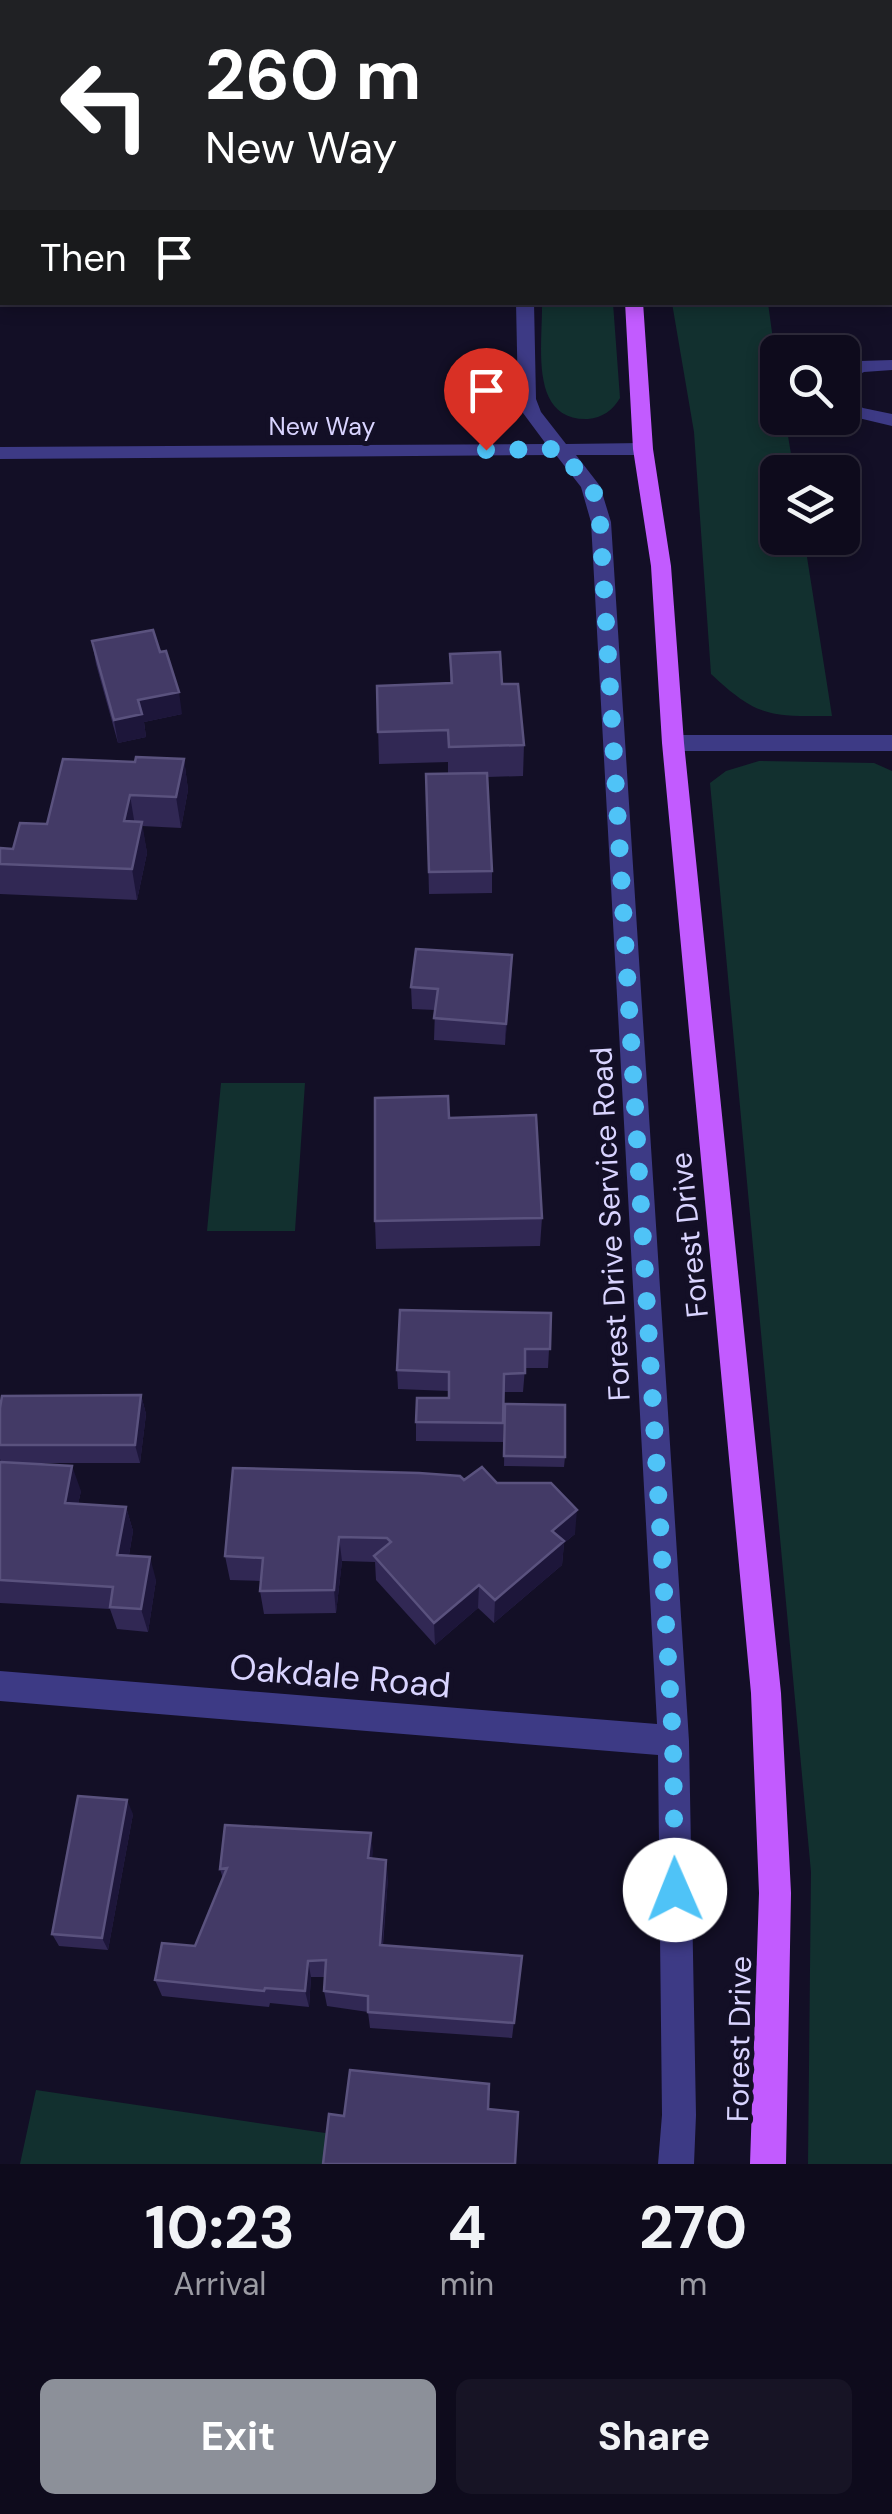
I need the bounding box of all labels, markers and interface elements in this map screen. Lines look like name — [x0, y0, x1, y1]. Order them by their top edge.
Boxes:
text: 260 m — [205, 30, 421, 121]
icon: left — [40, 40, 170, 170]
text: New Way — [205, 118, 397, 177]
icon: arrive — [147, 230, 202, 285]
text: Then — [40, 233, 127, 283]
map controls — [760, 335, 860, 555]
button: search — [760, 335, 860, 435]
pin — [444, 348, 529, 451]
icon: arrive — [459, 363, 514, 418]
street label: New Way — [269, 410, 375, 443]
button: layers — [760, 455, 860, 555]
street label: Forest Drive Service Road — [581, 1046, 639, 1402]
street label: Forest Drive — [661, 1150, 717, 1320]
street label: Oakdale Road — [227, 1643, 453, 1709]
position arrow — [623, 1838, 727, 1942]
street label: Forest Drive — [718, 1956, 760, 2122]
text: 10:23 — [145, 2188, 295, 2267]
text: 4 — [447, 2188, 486, 2267]
text: 270 — [639, 2188, 747, 2267]
text: Arrival — [173, 2263, 266, 2305]
text: min — [440, 2263, 494, 2305]
text: m — [679, 2263, 707, 2305]
button: Exit — [40, 2379, 436, 2494]
button: Share — [456, 2379, 852, 2494]

